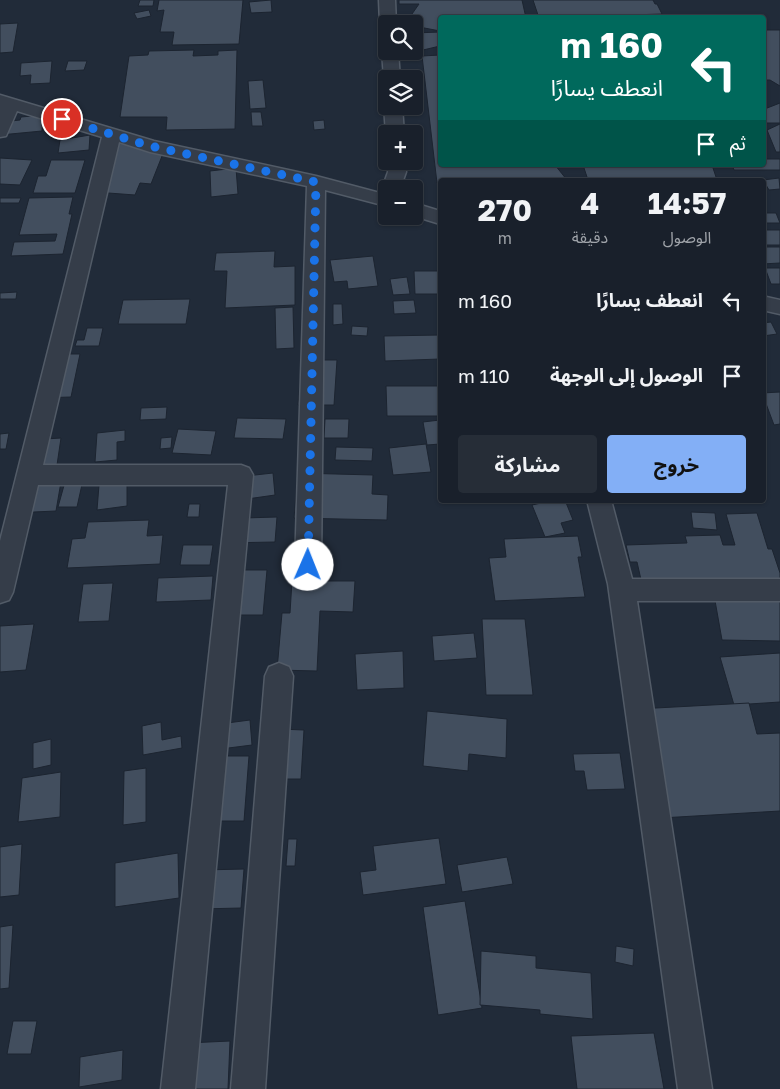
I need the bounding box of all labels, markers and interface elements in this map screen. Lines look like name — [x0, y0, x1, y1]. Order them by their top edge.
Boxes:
map controls — [378, 15, 423, 225]
button: search — [378, 15, 423, 60]
text: 160 m — [561, 24, 663, 66]
icon: left — [681, 35, 746, 100]
button: layers — [378, 70, 423, 115]
text: انعطف يسارًا — [551, 74, 663, 101]
pin — [41, 98, 83, 140]
icon: arrive — [48, 105, 76, 133]
button: + — [378, 125, 423, 170]
icon: arrive — [692, 130, 720, 158]
text: ثم — [730, 131, 746, 154]
button: − — [378, 180, 423, 225]
text: 4 — [580, 185, 599, 221]
text: 14:57 — [648, 185, 726, 221]
text: 270 — [478, 192, 532, 228]
text: دقيقة — [572, 227, 608, 247]
text: الوصول — [663, 227, 711, 247]
text: m — [498, 228, 512, 248]
icon: left — [718, 287, 746, 315]
text: انعطف يسارًا — [596, 288, 703, 311]
text: 160 m — [458, 289, 512, 312]
icon: arrive — [718, 362, 746, 390]
text: الوصول إلى الوجهة — [550, 363, 703, 386]
text: 110 m — [458, 364, 510, 387]
button: مشاركة — [458, 435, 597, 493]
button: خروج — [607, 435, 746, 493]
position arrow — [281, 538, 333, 590]

